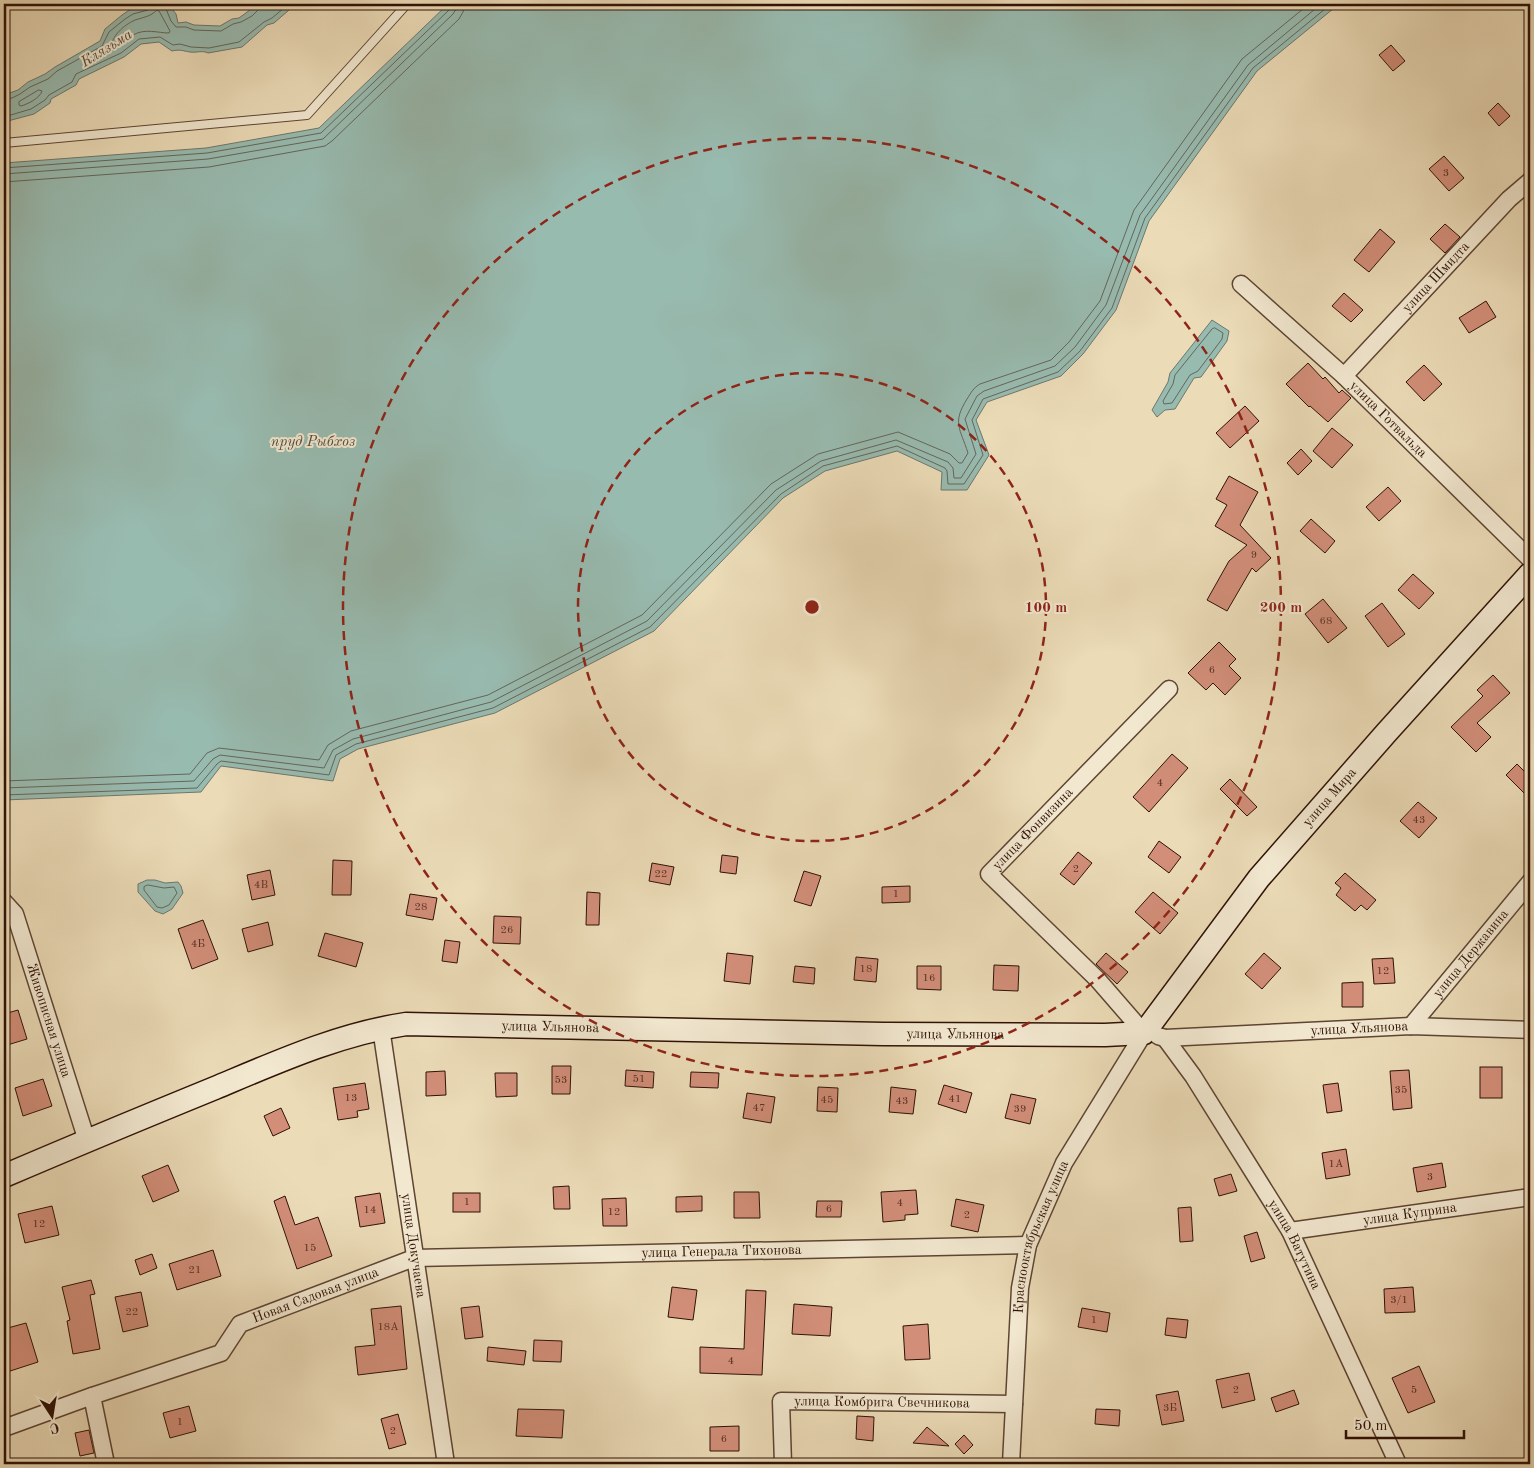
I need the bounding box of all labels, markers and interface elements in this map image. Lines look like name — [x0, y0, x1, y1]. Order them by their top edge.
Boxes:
water label: Клязьма — [78, 27, 135, 71]
house number: 3 — [1443, 168, 1449, 179]
street label: улица Шмидта — [1400, 239, 1472, 315]
street label: улица Готвальда — [1347, 378, 1430, 460]
water label: пруд Рыбхоз — [271, 434, 355, 450]
house number: 9 — [1251, 550, 1257, 561]
centre of rings — [803, 598, 821, 616]
text: 100 m — [1025, 601, 1067, 616]
text: 200 m — [1260, 601, 1302, 616]
house number: 68 — [1320, 616, 1332, 627]
house number: 6 — [1209, 665, 1215, 676]
street label: улица Мира — [1300, 765, 1359, 830]
house number: 4 — [1157, 778, 1163, 789]
street label: улица Фонвизина — [990, 785, 1076, 873]
house number: 43 — [1413, 815, 1425, 826]
house number: 2 — [1073, 864, 1079, 875]
house number: 22 — [655, 869, 667, 880]
house number: 4В — [254, 880, 268, 891]
house number: 1 — [893, 889, 899, 900]
house number: 28 — [415, 902, 427, 913]
street label: улица Державина — [1431, 907, 1511, 1000]
house number: 26 — [501, 925, 513, 936]
house number: 4Б — [191, 939, 205, 950]
street label: Живописная улица — [24, 962, 73, 1079]
house number: 18 — [860, 964, 872, 975]
house number: 12 — [1377, 966, 1389, 977]
house number: 16 — [923, 973, 935, 984]
street label: улица Ульянова — [501, 1019, 599, 1035]
street label: улица Ульянова — [1310, 1019, 1409, 1038]
street label: улица Ульянова — [906, 1027, 1004, 1042]
house number: 51 — [633, 1074, 645, 1085]
house number: 53 — [555, 1075, 567, 1086]
house number: 35 — [1395, 1085, 1407, 1096]
house number: 13 — [345, 1093, 357, 1104]
house number: 41 — [949, 1094, 961, 1105]
house number: 45 — [821, 1095, 833, 1106]
house number: 43 — [896, 1096, 908, 1107]
house number: 47 — [753, 1103, 765, 1114]
house number: 39 — [1014, 1104, 1026, 1115]
street label: Краснооктябрьская улица — [1012, 1158, 1071, 1314]
house number: 1А — [1329, 1159, 1344, 1170]
house number: 3 — [1427, 1172, 1433, 1183]
street label: улица Докучаева — [399, 1192, 428, 1299]
house number: 1 — [464, 1197, 470, 1208]
street label: улица Ватутина — [1265, 1197, 1323, 1292]
house number: 4 — [897, 1198, 903, 1209]
street label: улица Куприна — [1362, 1200, 1458, 1228]
house number: 6 — [826, 1204, 832, 1215]
house number: 14 — [364, 1205, 376, 1216]
house number: 12 — [608, 1207, 620, 1218]
house number: 2 — [964, 1210, 970, 1221]
house number: 12 — [33, 1219, 45, 1230]
house number: 15 — [304, 1243, 316, 1254]
street label: улица Генерала Тихонова — [641, 1243, 802, 1260]
house number: 21 — [189, 1265, 201, 1276]
street label: Новая Садовая улица — [250, 1265, 381, 1326]
house number: 3/1 — [1390, 1295, 1408, 1306]
house number: 22 — [126, 1307, 138, 1318]
house number: 1 — [1091, 1315, 1097, 1326]
house number: 18А — [377, 1322, 399, 1333]
house number: 4 — [728, 1356, 734, 1367]
house number: 2 — [1233, 1385, 1239, 1396]
house number: 5 — [1411, 1385, 1417, 1396]
north arrow — [28, 1390, 78, 1440]
street label: улица Комбрига Свечникова — [794, 1394, 970, 1410]
house number: 3Б — [1163, 1403, 1177, 1414]
scale bar — [1346, 1408, 1464, 1440]
house number: 1 — [177, 1417, 183, 1428]
text: 50 m — [1354, 1419, 1388, 1434]
text: С — [49, 1420, 60, 1436]
house number: 2 — [390, 1426, 396, 1437]
house number: 6 — [721, 1434, 727, 1445]

